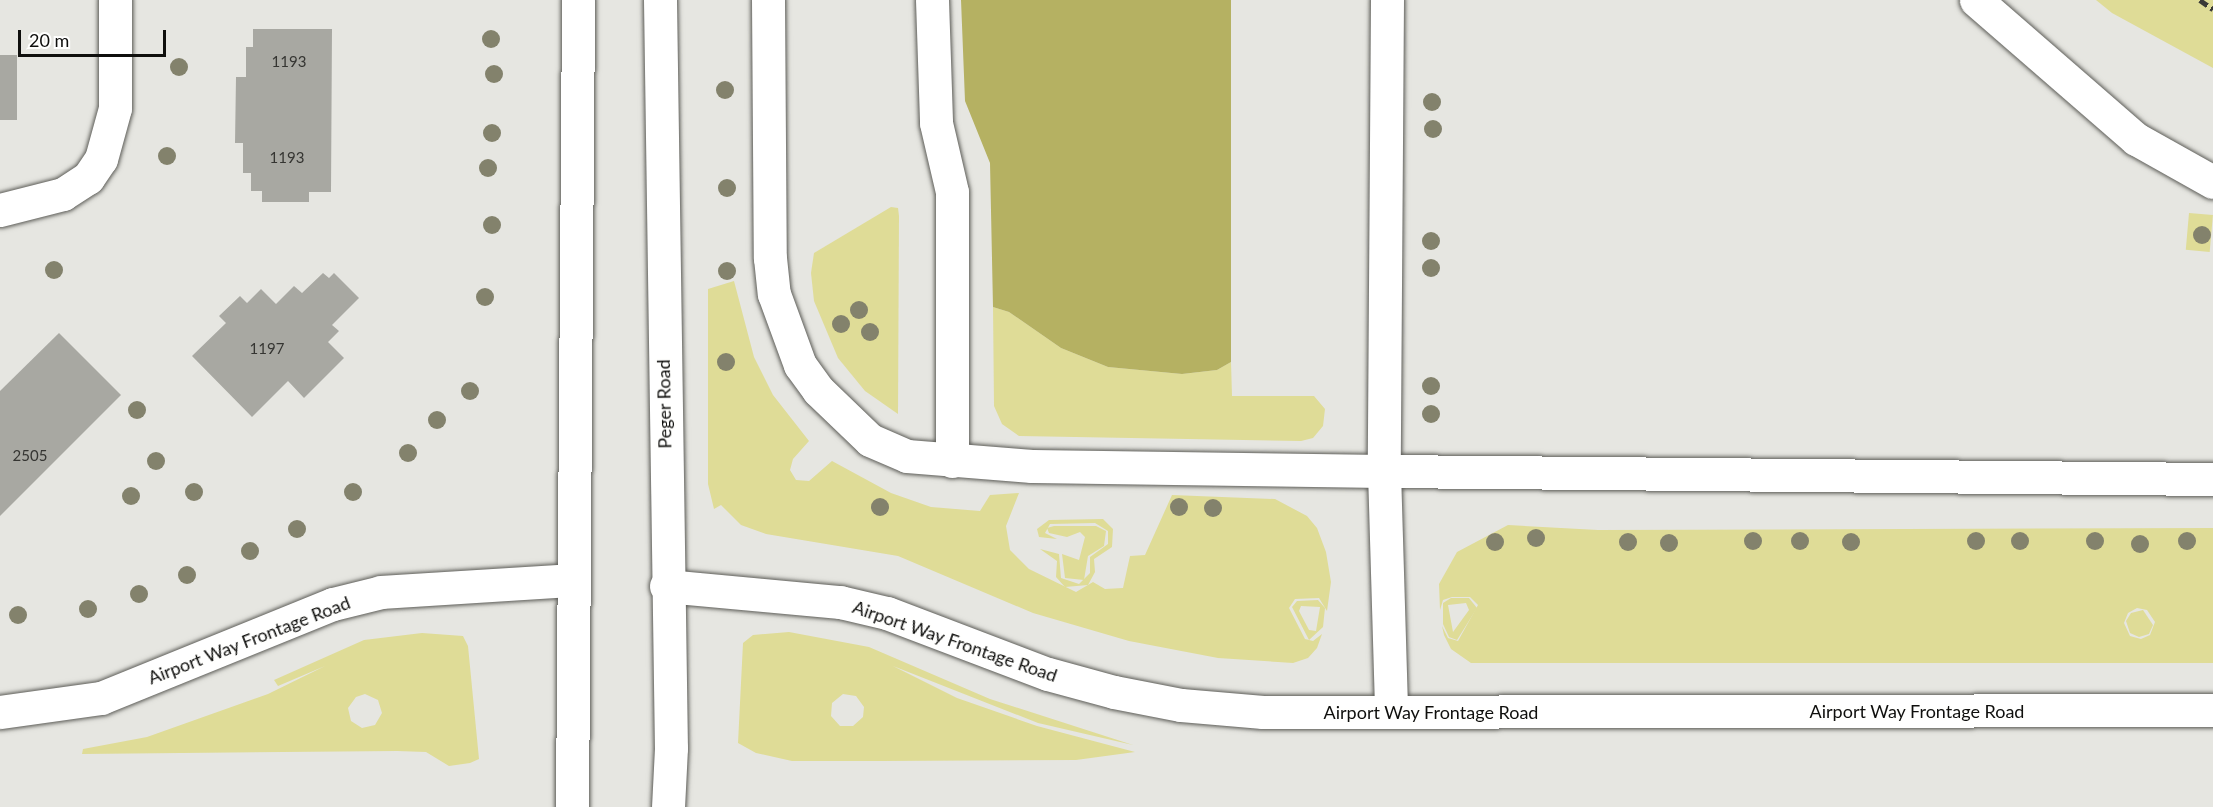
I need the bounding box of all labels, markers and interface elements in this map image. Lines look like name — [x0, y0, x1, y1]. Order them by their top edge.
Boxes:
scale bar — [21, 18, 170, 56]
text: 20 m — [29, 29, 69, 51]
house number: 1193 — [272, 53, 306, 71]
house number: 1193 — [270, 149, 304, 167]
house number: 1197 — [250, 340, 284, 358]
street label: Peger Road — [652, 359, 676, 449]
house number: 2505 — [13, 447, 47, 465]
street label: Airport Way Frontage Road — [145, 591, 353, 689]
street label: Airport Way Frontage Road — [850, 596, 1060, 686]
street label: Airport Way Frontage Road — [1809, 700, 2025, 722]
street label: Airport Way Frontage Road — [1323, 701, 1539, 723]

